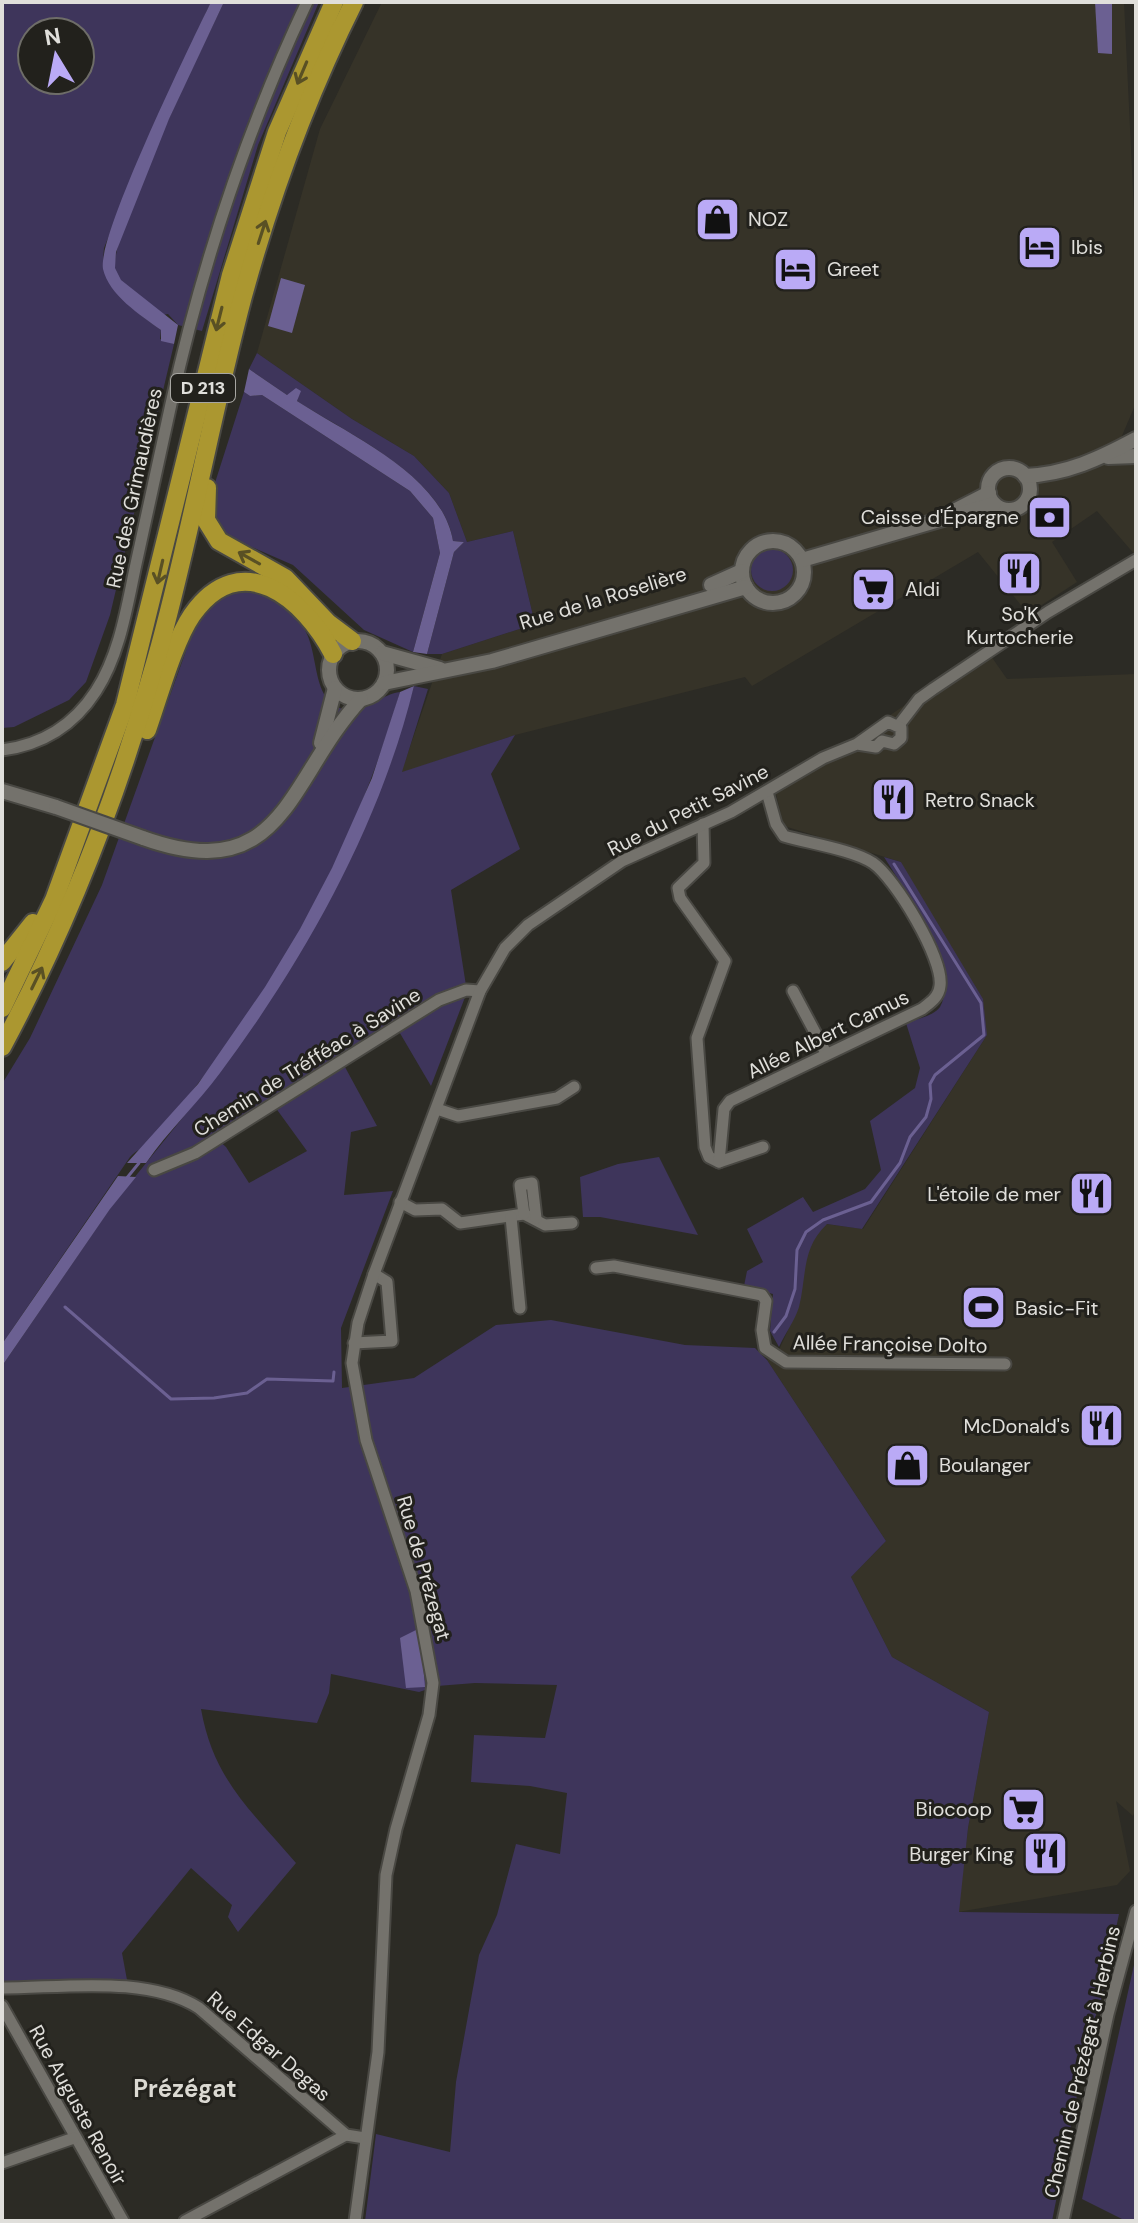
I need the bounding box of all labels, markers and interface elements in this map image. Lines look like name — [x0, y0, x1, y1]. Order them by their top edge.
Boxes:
north arrow — [16, 16, 96, 96]
text: N — [42, 21, 63, 52]
one-way arrow — [293, 60, 308, 85]
shop icon: NOZ — [693, 195, 741, 243]
place label: NOZ — [748, 206, 788, 232]
one-way arrow — [256, 220, 271, 245]
hotel icon: Ibis — [1016, 223, 1064, 271]
place label: Ibis — [1071, 234, 1103, 260]
hotel icon: Greet — [772, 245, 820, 293]
place label: Greet — [827, 256, 880, 282]
one-way arrow — [211, 306, 226, 332]
road number: D 213 — [171, 374, 235, 402]
street label: Rue des Grimaudières — [100, 386, 168, 590]
bank icon: Caisse d'Épargne — [1026, 493, 1074, 541]
place label: Caisse d'Épargne — [861, 504, 1019, 530]
one-way arrow — [238, 549, 261, 565]
restaurant icon: So'K Kurtocherie — [996, 550, 1044, 598]
one-way arrow — [152, 559, 167, 585]
street label: Rue de la Roselière — [516, 560, 690, 636]
supermarket icon: Aldi — [850, 565, 898, 613]
place label: Aldi — [905, 576, 940, 602]
place label: So'K Kurtocherie — [966, 601, 1074, 650]
street label: Rue du Petit Savine — [603, 758, 773, 862]
restaurant icon: Retro Snack — [870, 776, 918, 824]
place label: Retro Snack — [925, 787, 1035, 813]
one-way arrow — [30, 966, 46, 990]
street label: Chemin de Tréfféac à Savine — [189, 981, 425, 1143]
street label: Allée Albert Camus — [743, 984, 913, 1084]
restaurant icon: L'étoile de mer — [1068, 1170, 1116, 1218]
place label: L'étoile de mer — [927, 1181, 1061, 1207]
sports icon: Basic-Fit — [960, 1284, 1008, 1332]
place label: Basic-Fit — [1015, 1295, 1099, 1321]
street label: Allée Françoise Dolto — [792, 1329, 988, 1359]
restaurant icon: McDonald's — [1077, 1402, 1125, 1450]
place label: McDonald's — [964, 1413, 1070, 1439]
shop icon: Boulanger — [884, 1441, 932, 1489]
place label: Boulanger — [939, 1452, 1031, 1478]
street label: Rue de Prézegat — [391, 1493, 457, 1643]
supermarket icon: Biocoop — [999, 1785, 1047, 1833]
place label: Biocoop — [916, 1796, 992, 1822]
restaurant icon: Burger King — [1021, 1830, 1069, 1878]
place label: Burger King — [909, 1841, 1014, 1867]
street label: Chemin de Prézégat à Herbins — [1038, 1923, 1126, 2201]
street label: Rue Edgar Degas — [202, 1985, 336, 2107]
street label: Rue Auguste Renoir — [23, 2020, 133, 2190]
district label: Prézégat — [133, 2073, 237, 2104]

